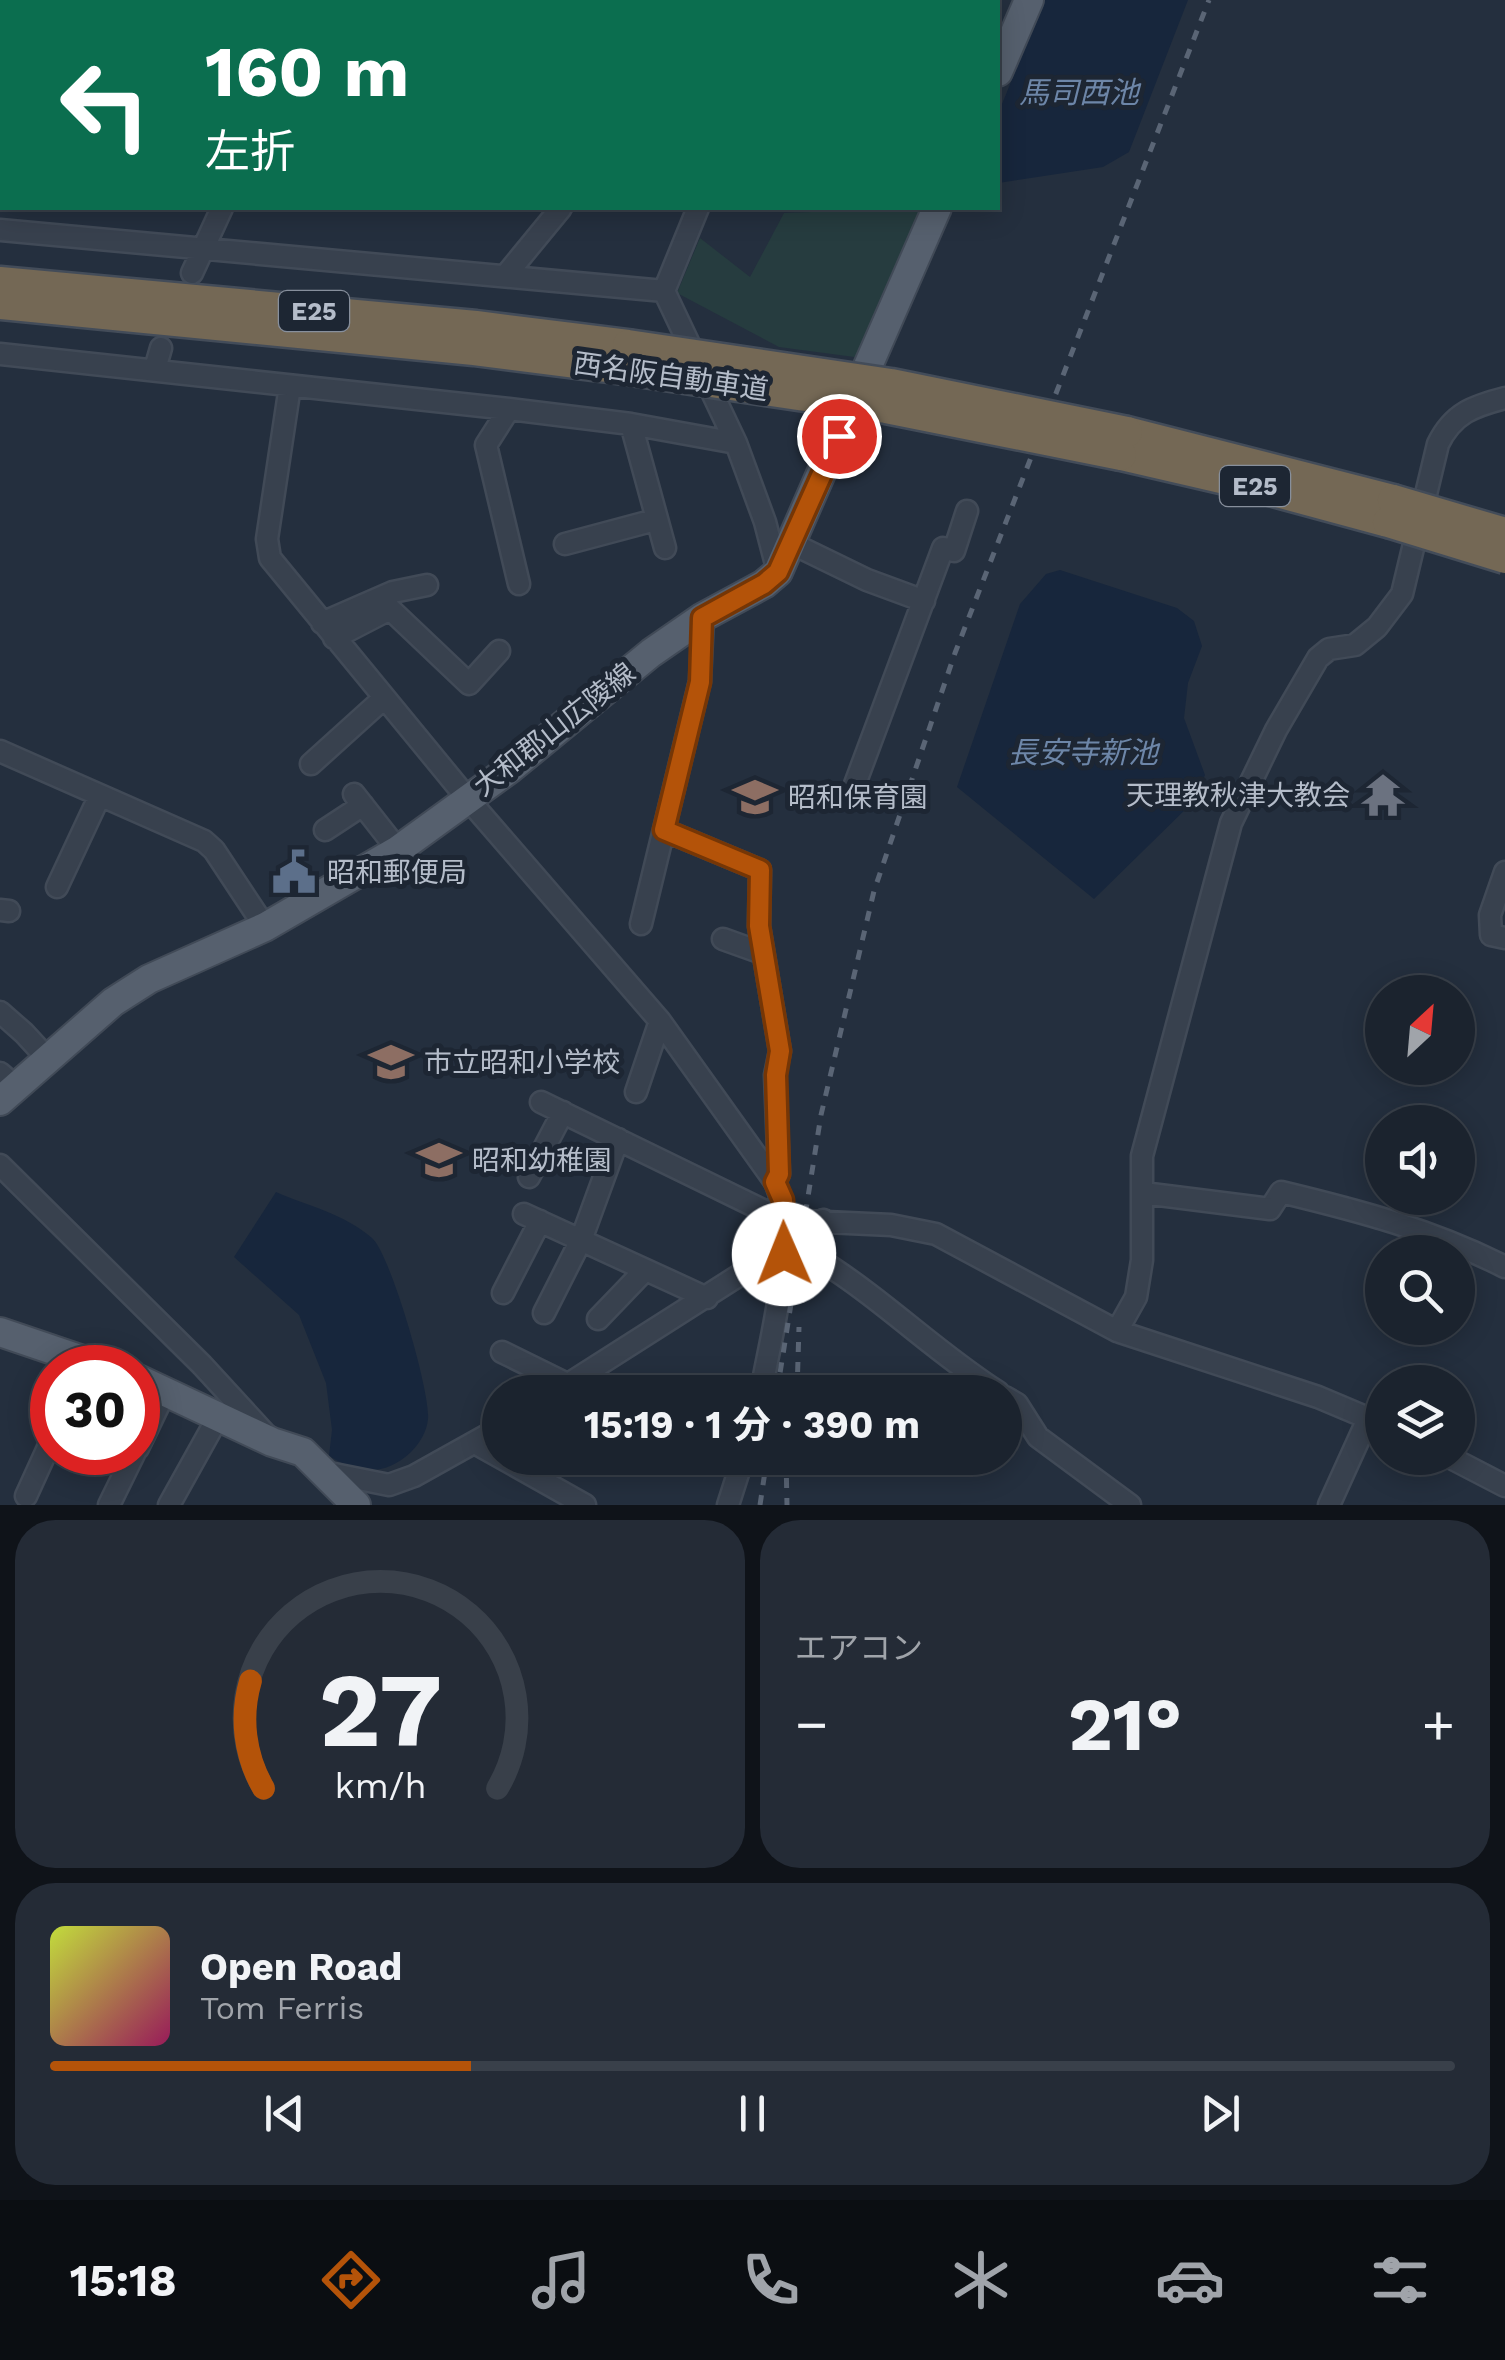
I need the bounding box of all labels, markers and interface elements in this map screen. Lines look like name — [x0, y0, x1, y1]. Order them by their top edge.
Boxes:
text: 160 m — [205, 31, 409, 113]
icon: left — [40, 40, 170, 170]
water label: 馬司西池 — [1019, 75, 1142, 110]
text: 左折 — [205, 125, 295, 178]
road number: E25 — [279, 291, 349, 331]
street label: 西名阪自動車道 — [572, 347, 770, 406]
pin — [797, 394, 882, 479]
icon: arrive — [812, 409, 867, 464]
road number: E25 — [1220, 466, 1290, 506]
street label: 大和郡山広陵線 — [467, 656, 642, 803]
water label: 長安寺新池 — [1008, 735, 1161, 770]
temple icon: 天理教秋津大教会 — [1359, 771, 1407, 819]
school or university icon: 昭和保育園 — [731, 773, 779, 821]
place label: 天理教秋津大教会 — [1126, 779, 1350, 812]
place label: 昭和保育園 — [788, 781, 928, 814]
public building icon: 昭和郵便局 — [270, 848, 318, 896]
place label: 昭和郵便局 — [327, 856, 467, 889]
north arrow — [1365, 975, 1475, 1085]
map controls — [1365, 975, 1475, 1475]
school or university icon: 市立昭和小学校 — [367, 1038, 415, 1086]
place label: 市立昭和小学校 — [424, 1046, 620, 1079]
button: sound — [1365, 1105, 1475, 1215]
school or university icon: 昭和幼稚園 — [415, 1136, 463, 1184]
place label: 昭和幼稚園 — [472, 1144, 612, 1177]
position arrow — [732, 1202, 836, 1306]
button: search — [1365, 1235, 1475, 1345]
speed limit sign: 30 — [30, 1345, 160, 1475]
button: layers — [1365, 1365, 1475, 1475]
text: 15:19 · 1 分 · 390 m — [584, 1403, 920, 1447]
text: エアコン — [795, 1629, 923, 1667]
text: 27 — [318, 1649, 442, 1771]
text: 21° — [1068, 1680, 1182, 1768]
text: − — [795, 1692, 828, 1756]
text: + — [1422, 1692, 1455, 1756]
text: km/h — [334, 1765, 426, 1807]
text: Open Road — [200, 1945, 402, 1989]
text: Tom Ferris — [200, 1989, 364, 2027]
icon: previous — [257, 2086, 312, 2141]
icon: pause — [725, 2086, 780, 2141]
icon: next — [1193, 2086, 1248, 2141]
icon: directions — [316, 2245, 386, 2315]
icon: music — [526, 2245, 596, 2315]
icon: phone — [736, 2245, 806, 2315]
icon: climate — [946, 2245, 1016, 2315]
icon: car — [1155, 2245, 1225, 2315]
icon: filters — [1365, 2245, 1435, 2315]
text: 15:18 — [70, 2254, 177, 2307]

